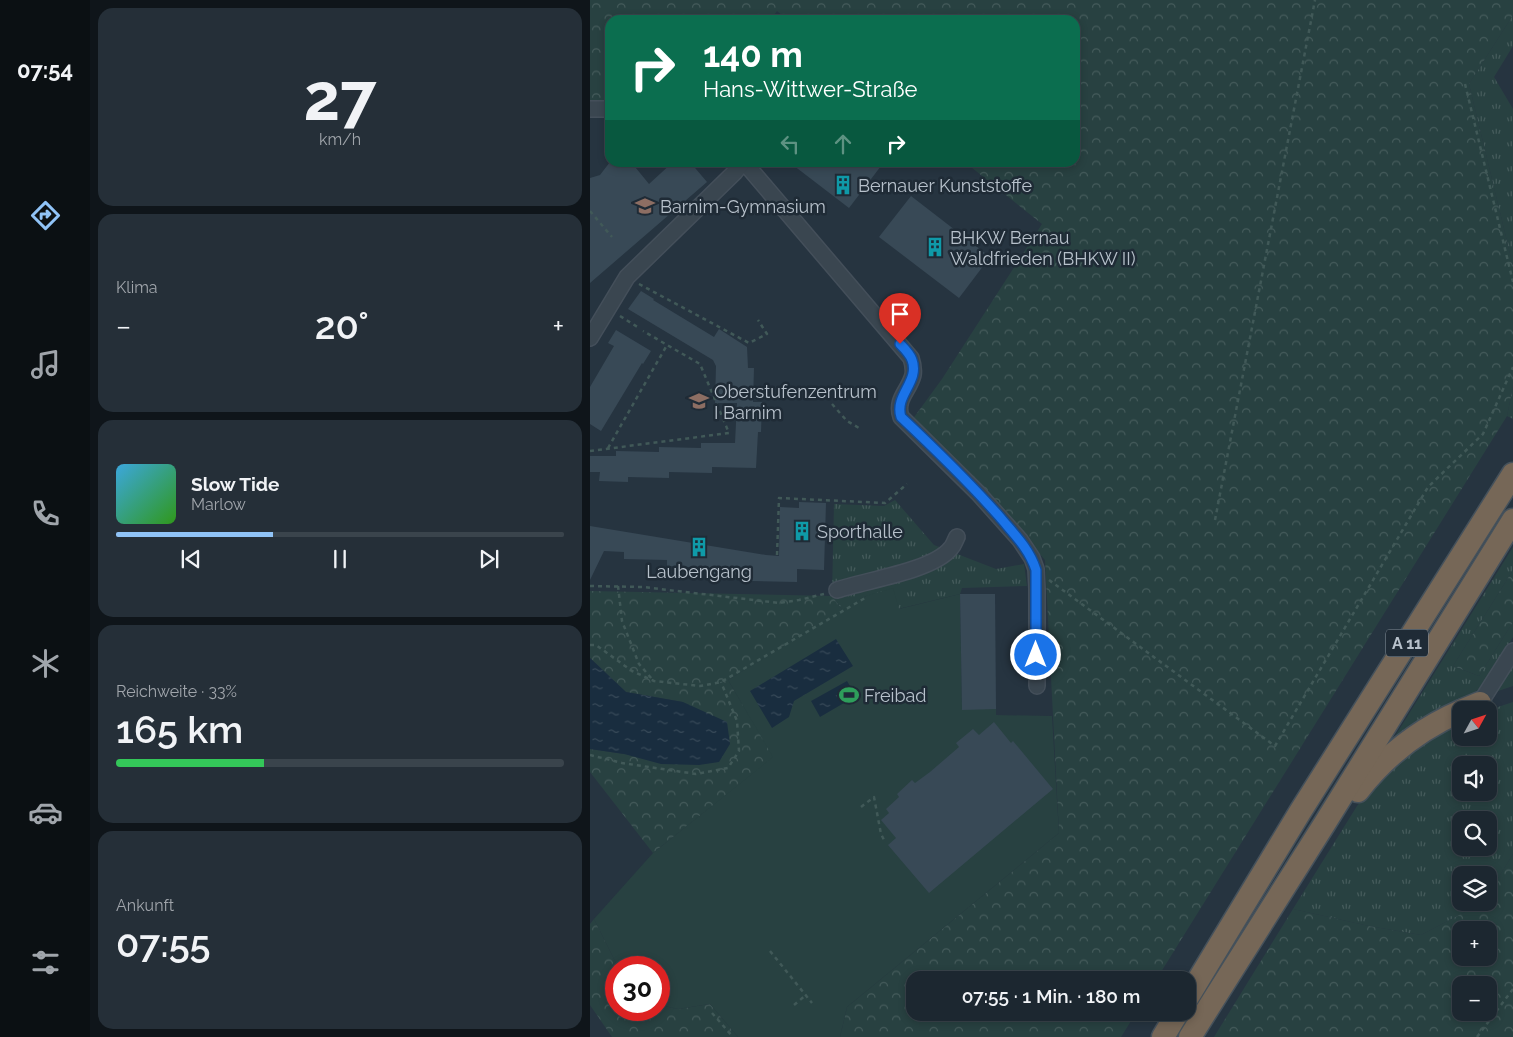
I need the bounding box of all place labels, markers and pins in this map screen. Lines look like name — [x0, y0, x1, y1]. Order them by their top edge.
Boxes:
building icon: Bernauer Kunststoffe — [832, 174, 854, 196]
place label: Bernauer Kunststoffe — [858, 175, 1032, 196]
school or university icon: Barnim-Gymnasium — [634, 195, 656, 217]
place label: Barnim-Gymnasium — [660, 196, 826, 217]
place label: BHKW Bernau Waldfrieden (BHKW II) — [950, 227, 1136, 269]
building icon: BHKW Bernau Waldfrieden (BHKW II) — [924, 236, 946, 258]
pin — [879, 293, 921, 344]
place label: Oberstufenzentrum I Barnim — [714, 381, 877, 423]
school or university icon: Oberstufenzentrum I Barnim — [688, 390, 710, 412]
building icon: Sporthalle — [791, 520, 813, 542]
place label: Sporthalle — [817, 521, 903, 542]
building icon: Laubengang — [688, 536, 710, 558]
place label: Laubengang — [646, 561, 752, 582]
sports icon: Freibad — [838, 684, 860, 706]
place label: Freibad — [864, 685, 927, 706]

